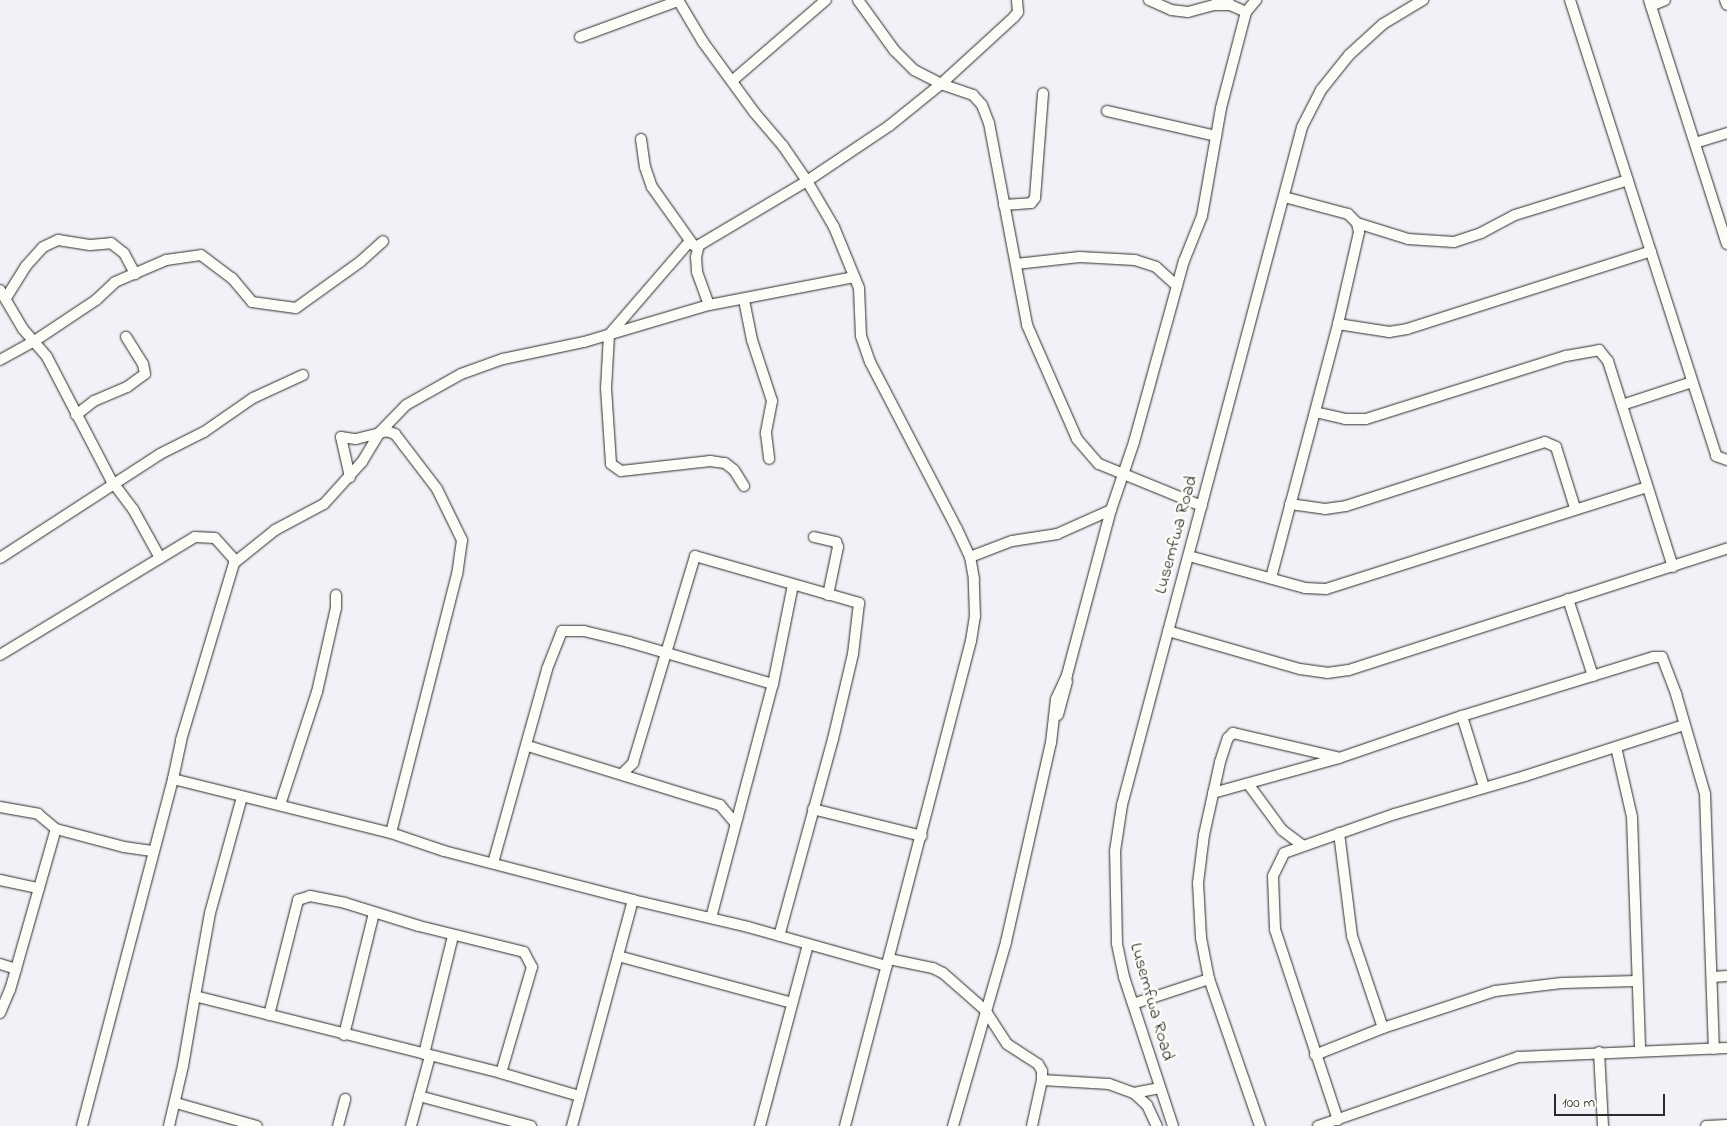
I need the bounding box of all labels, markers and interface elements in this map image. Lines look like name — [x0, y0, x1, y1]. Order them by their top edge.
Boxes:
street label: Lusemfwa Road — [1151, 473, 1203, 597]
street label: Lusemfwa Road — [1124, 941, 1178, 1063]
scale bar — [1557, 1084, 1668, 1116]
text: 100 m — [1562, 1092, 1595, 1114]

